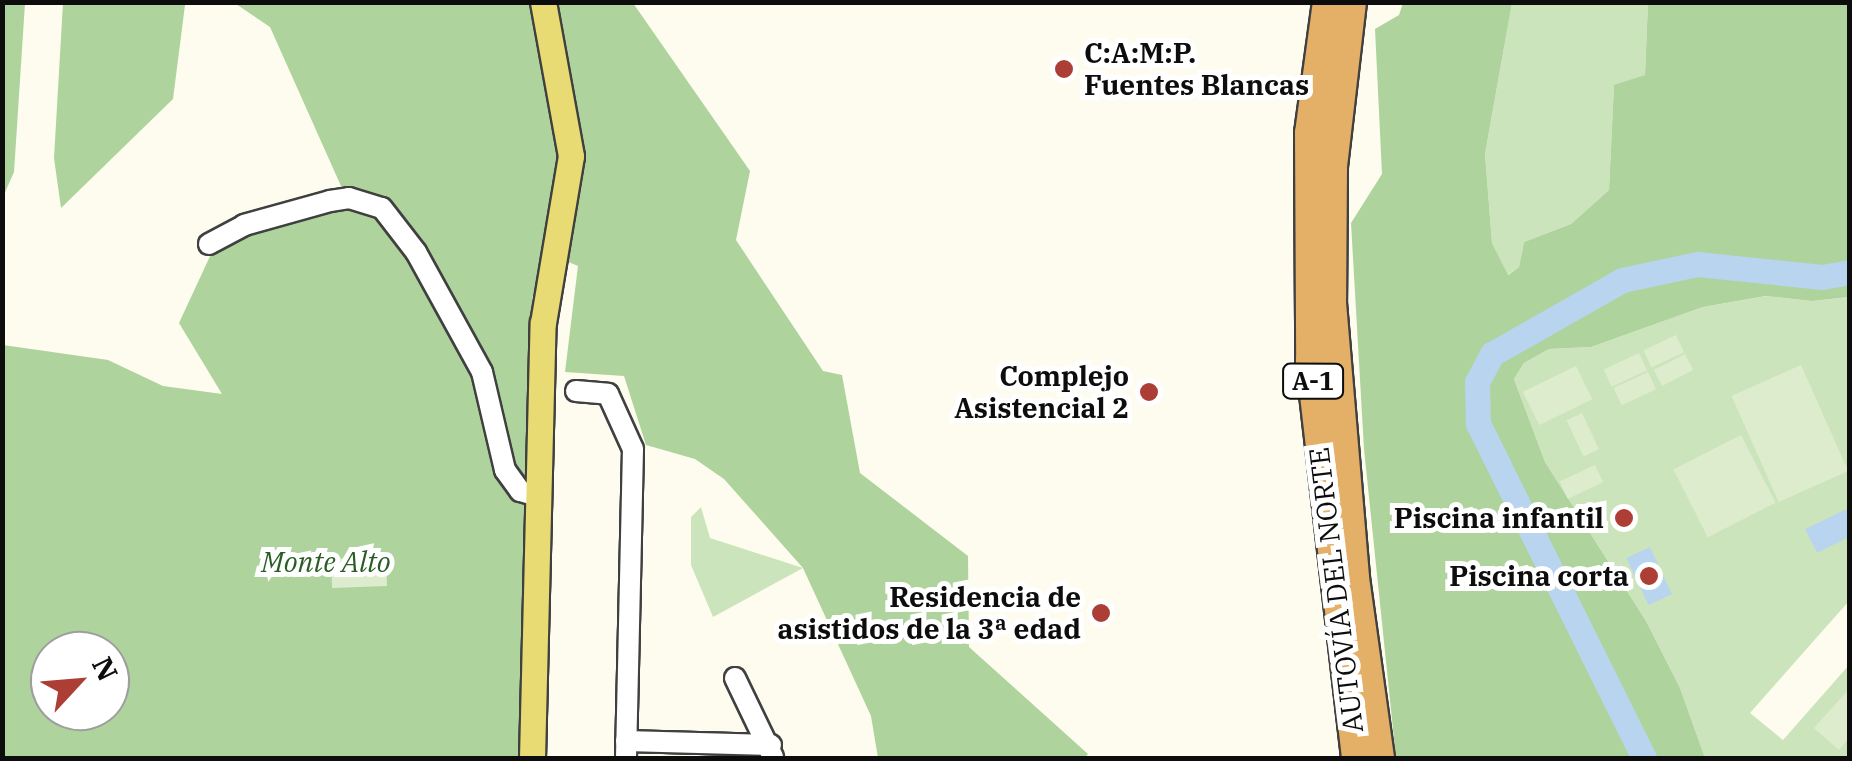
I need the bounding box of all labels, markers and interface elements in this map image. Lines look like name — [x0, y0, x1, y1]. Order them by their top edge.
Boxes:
place label: C:A:M:P. Fuentes Blancas — [1084, 36, 1309, 102]
marker: C:A:M:P. Fuentes Blancas — [1053, 58, 1075, 80]
place label: Complejo Asistencial 2 — [954, 359, 1129, 425]
road number: A-1 — [1280, 361, 1346, 401]
marker: Complejo Asistencial 2 — [1138, 381, 1160, 403]
street label: AUTOVÍA DEL NORTE — [1302, 445, 1370, 735]
place label: Piscina infantil — [1394, 501, 1604, 535]
marker: Piscina infantil — [1613, 507, 1635, 529]
park label: Monte Alto — [261, 545, 391, 579]
place label: Piscina corta — [1449, 559, 1629, 593]
marker: Piscina corta — [1638, 565, 1660, 587]
place label: Residencia de asistidos de la 3ª edad — [778, 580, 1081, 646]
marker: Residencia de asistidos de la 3ª edad — [1090, 602, 1112, 624]
north arrow — [30, 631, 130, 731]
text: N — [84, 650, 127, 687]

